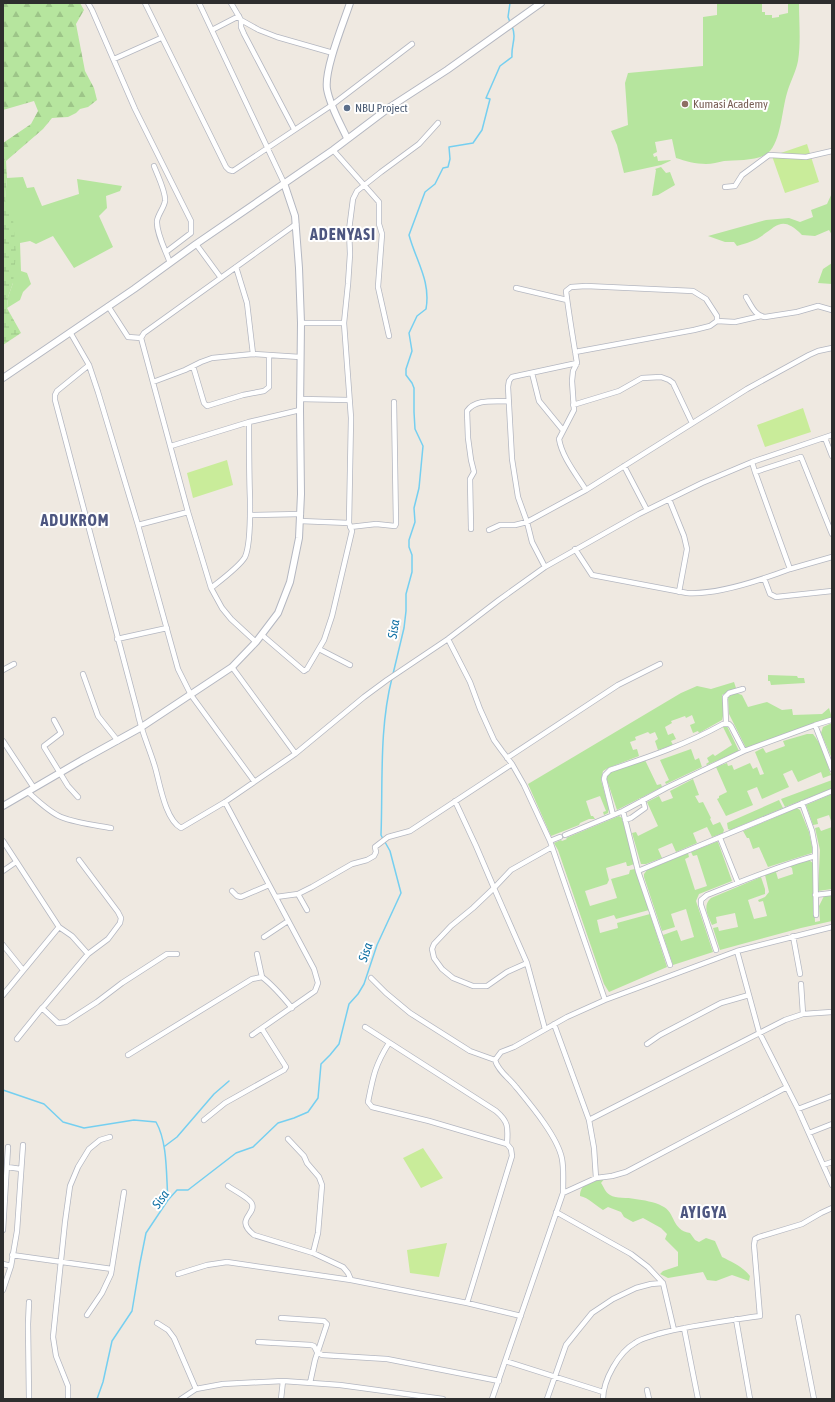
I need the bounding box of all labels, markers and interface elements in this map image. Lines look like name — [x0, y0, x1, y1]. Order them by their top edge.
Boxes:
place label: Kumasi Academy — [693, 97, 768, 111]
marker: Kumasi Academy — [680, 99, 690, 109]
place label: NBU Project — [355, 101, 408, 115]
marker: NBU Project — [342, 103, 352, 113]
district label: ADENYASI — [309, 225, 376, 243]
district label: ADUKROM — [40, 511, 109, 529]
water label: Sisa — [384, 618, 402, 641]
water label: Sisa — [355, 941, 376, 965]
water label: Sisa — [148, 1187, 172, 1212]
district label: AYIGYA — [680, 1203, 727, 1221]

